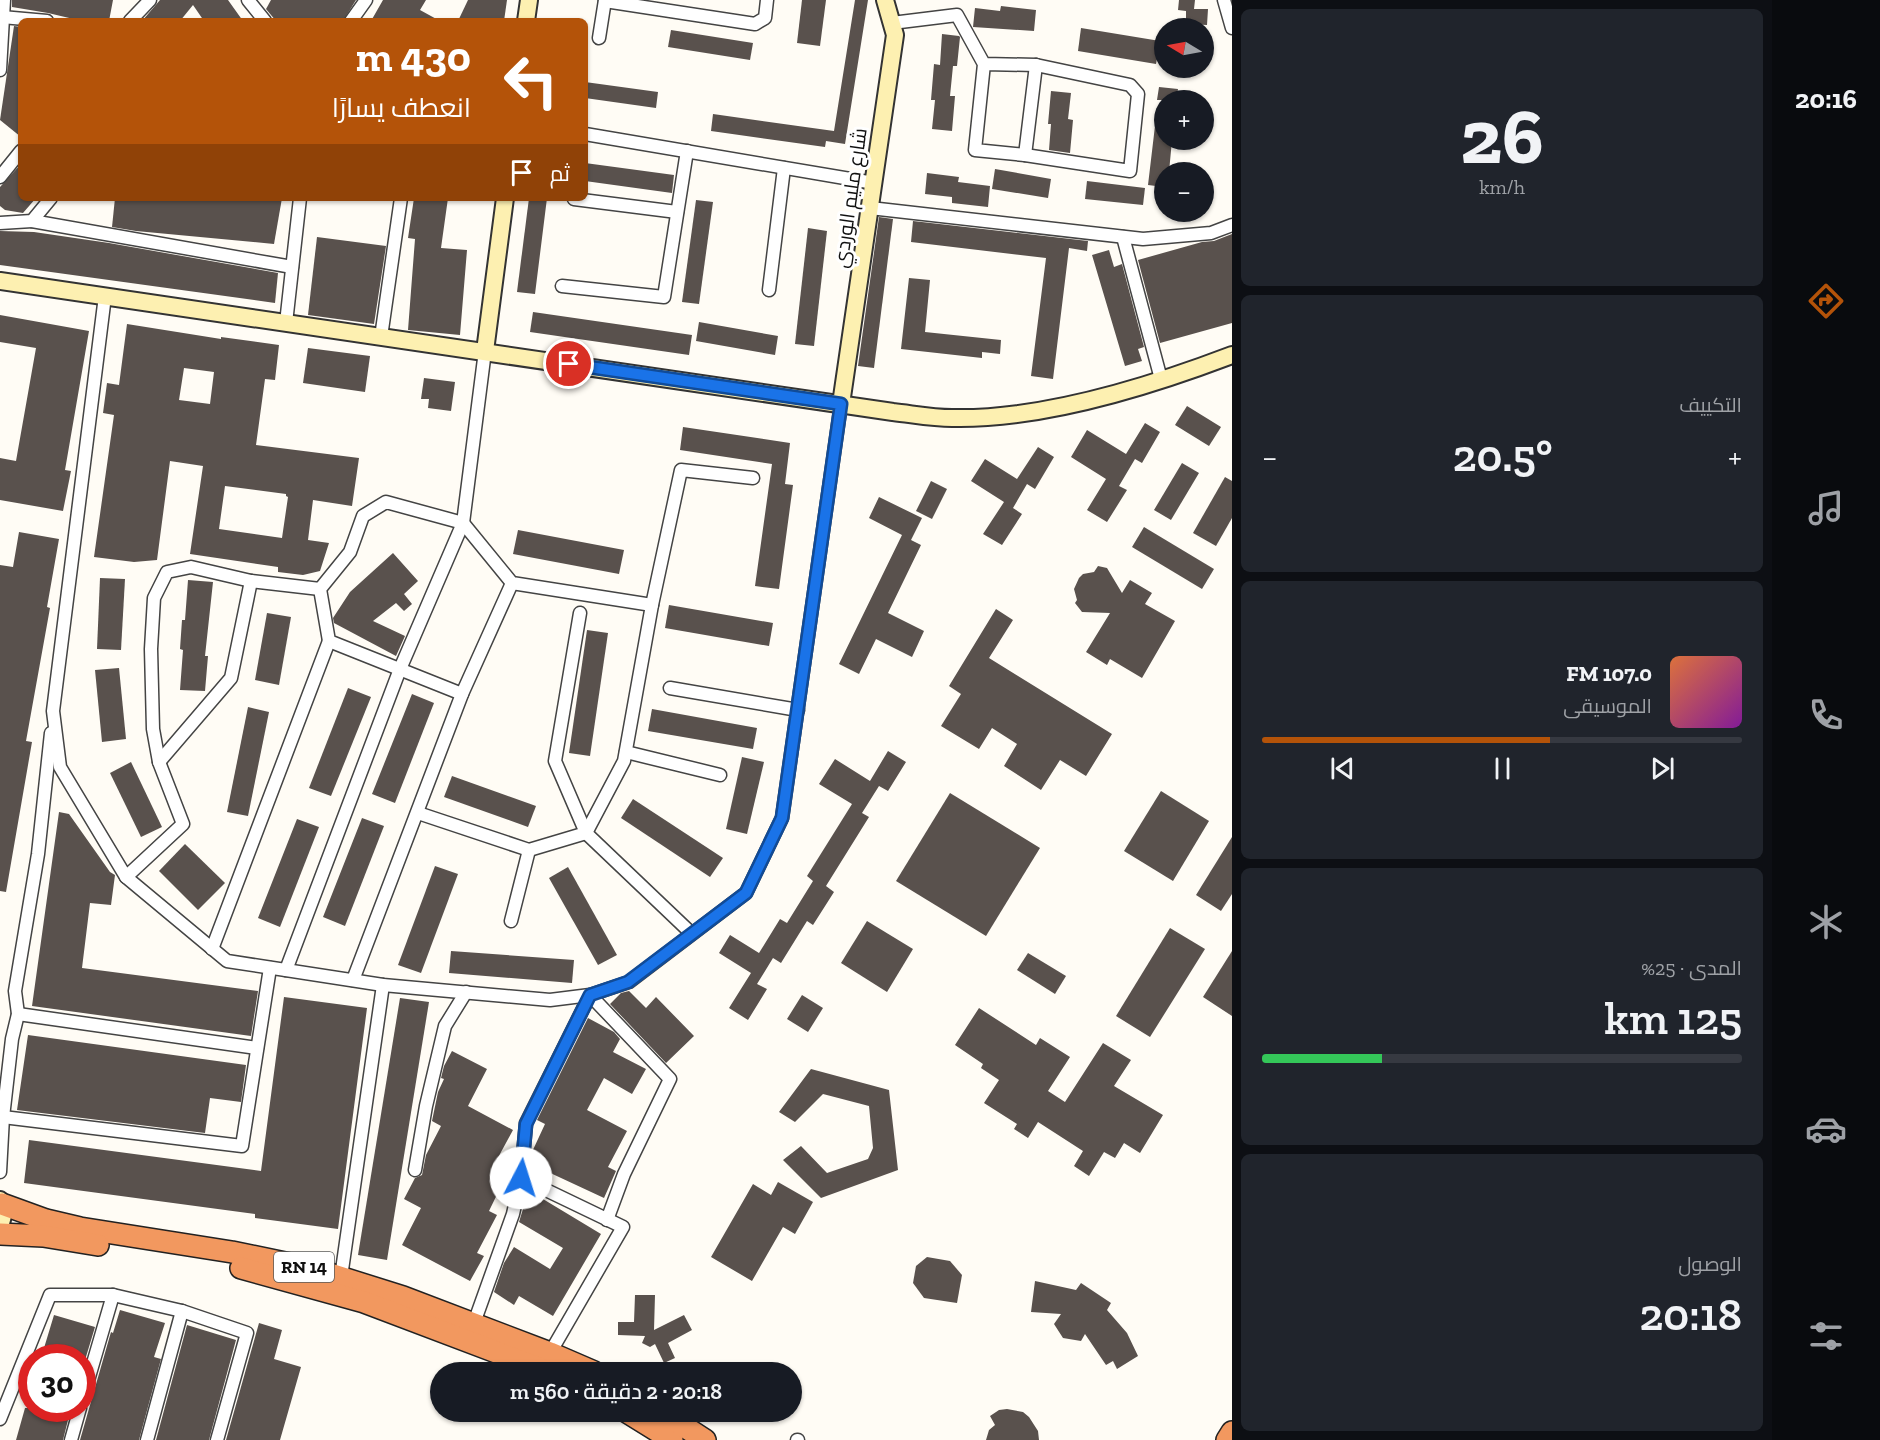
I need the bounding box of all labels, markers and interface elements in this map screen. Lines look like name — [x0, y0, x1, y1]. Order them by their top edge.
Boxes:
north arrow — [1154, 18, 1214, 78]
map controls — [1154, 18, 1214, 222]
text: 430 m — [356, 31, 471, 82]
icon: left — [492, 42, 570, 120]
text: 20:16 — [1795, 83, 1857, 115]
text: 26 — [1460, 89, 1544, 183]
button: + — [1154, 90, 1214, 150]
text: انعطف يسارًا — [332, 92, 471, 124]
street label: شارع مليم الوردي — [828, 126, 876, 270]
icon: arrive — [505, 156, 538, 189]
text: ثم — [550, 160, 570, 187]
button: − — [1154, 162, 1214, 222]
text: km/h — [1479, 175, 1525, 199]
icon: directions — [1805, 280, 1847, 322]
pin — [543, 338, 594, 389]
icon: arrive — [552, 347, 585, 380]
text: التكييف — [1679, 393, 1742, 417]
text: 20.5° — [1453, 429, 1553, 483]
text: − — [1262, 437, 1277, 476]
text: + — [1728, 437, 1742, 476]
icon: music — [1805, 487, 1847, 529]
text: 107.0 FM — [1566, 660, 1652, 687]
text: الموسيقى — [1563, 694, 1652, 718]
icon: phone — [1805, 694, 1847, 736]
icon: previous — [1326, 752, 1359, 785]
icon: pause — [1486, 752, 1519, 785]
icon: next — [1646, 752, 1679, 785]
icon: climate — [1805, 901, 1847, 943]
text: المدى · 25% — [1641, 956, 1742, 980]
text: 125 km — [1604, 992, 1742, 1046]
icon: car — [1805, 1108, 1847, 1150]
position arrow — [489, 1146, 553, 1210]
road number: RN 14 — [274, 1252, 334, 1282]
text: الوصول — [1678, 1252, 1742, 1276]
text: 20:18 — [1639, 1288, 1742, 1342]
icon: filters — [1805, 1315, 1847, 1357]
speed limit sign: 30 — [18, 1344, 96, 1422]
text: 20:18 · 2 دقيقة · 560 m — [510, 1378, 722, 1405]

